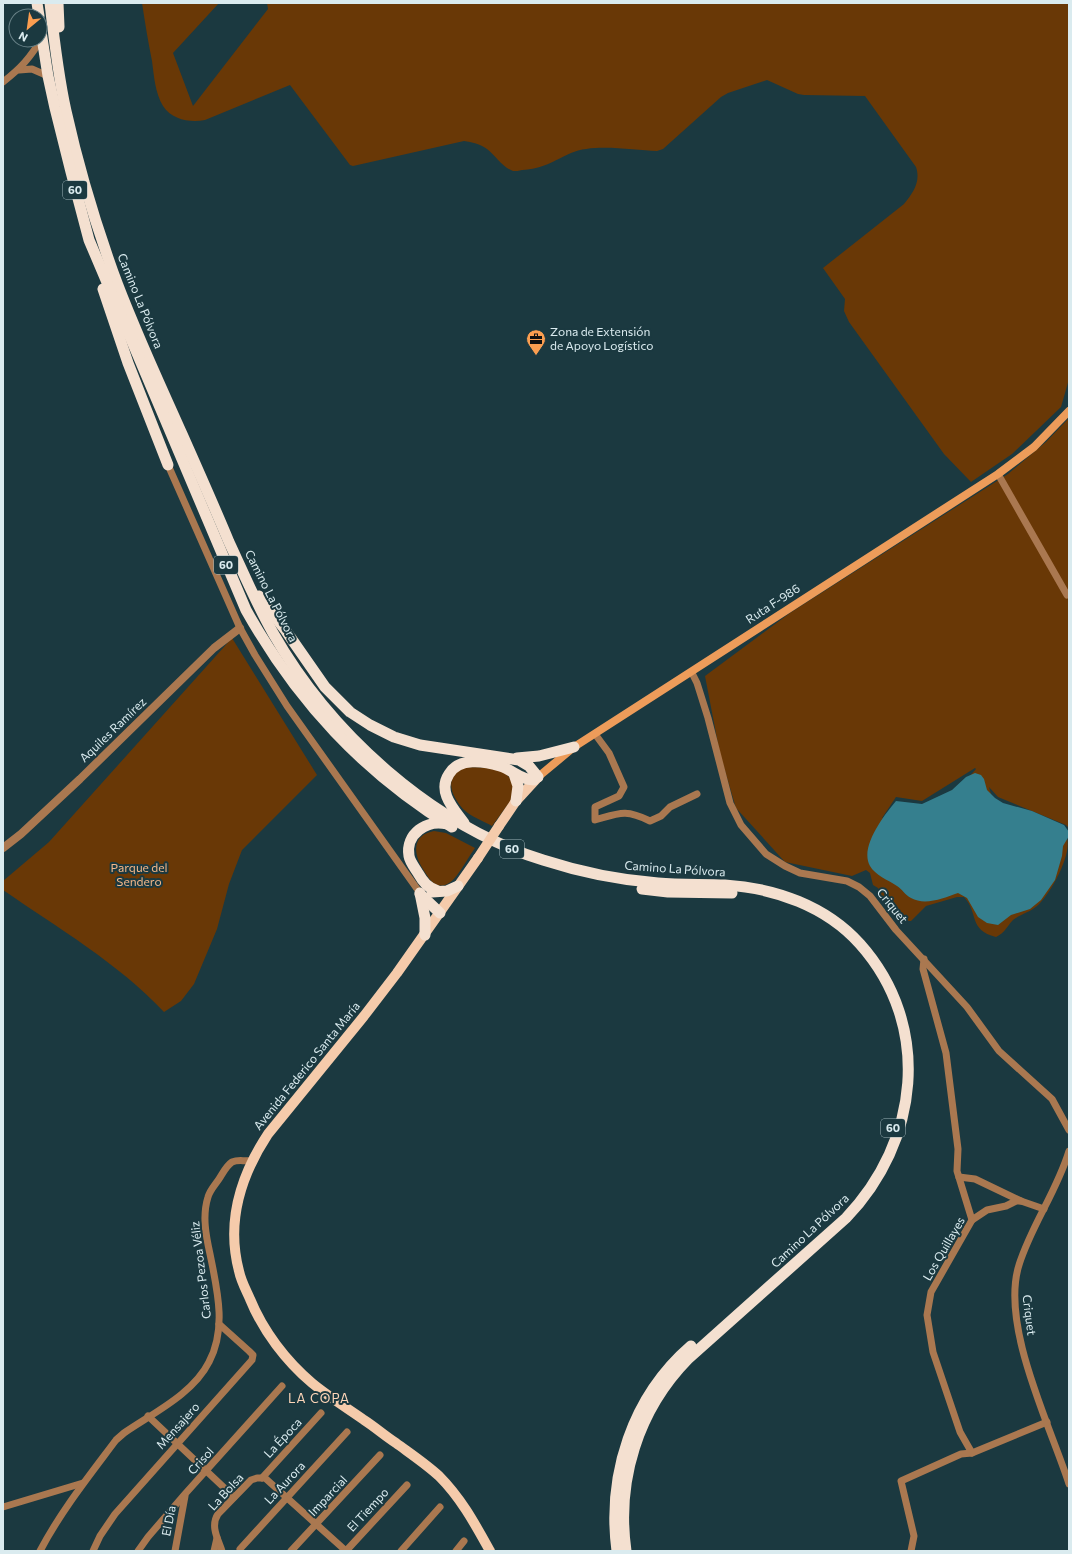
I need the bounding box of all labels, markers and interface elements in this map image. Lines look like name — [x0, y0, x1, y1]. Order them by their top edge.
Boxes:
north arrow — [8, 8, 48, 48]
text: N — [16, 29, 30, 45]
road number: 60 — [63, 181, 87, 199]
street label: Camino La Pólvora — [115, 251, 166, 350]
place label: Zona de Extensión de Apoyo Logístico — [550, 324, 654, 352]
office icon: Zona de Extensión de Apoyo Logístico — [525, 328, 547, 356]
street label: Camino La Pólvora — [243, 547, 301, 644]
road number: 60 — [214, 556, 238, 574]
street label: Ruta F-986 — [743, 580, 802, 626]
street label: Aquiles Ramírez — [76, 694, 148, 764]
road number: 60 — [500, 840, 524, 858]
street label: Camino La Pólvora — [624, 857, 726, 879]
park label: Parque del Sendero — [110, 860, 168, 888]
street label: Criquet — [874, 885, 911, 926]
street label: Avenida Federico Santa María — [250, 999, 362, 1132]
road number: 60 — [881, 1119, 905, 1137]
street label: Camino La Pólvora — [767, 1191, 851, 1270]
street label: Los Quillayes — [919, 1214, 967, 1283]
street label: Carlos Pezoa Véliz — [187, 1220, 213, 1320]
street label: Criquet — [1021, 1294, 1039, 1336]
district label: LA COPA — [288, 1390, 350, 1406]
street label: Mensajero — [153, 1399, 202, 1451]
street label: La Época — [260, 1415, 304, 1460]
street label: Crisol — [184, 1444, 216, 1477]
street label: La Aurora — [261, 1458, 307, 1506]
street label: La Bolsa — [205, 1470, 246, 1513]
street label: Imparcial — [305, 1472, 349, 1518]
street label: El Tiempo — [344, 1485, 391, 1534]
street label: El Día — [158, 1504, 178, 1537]

